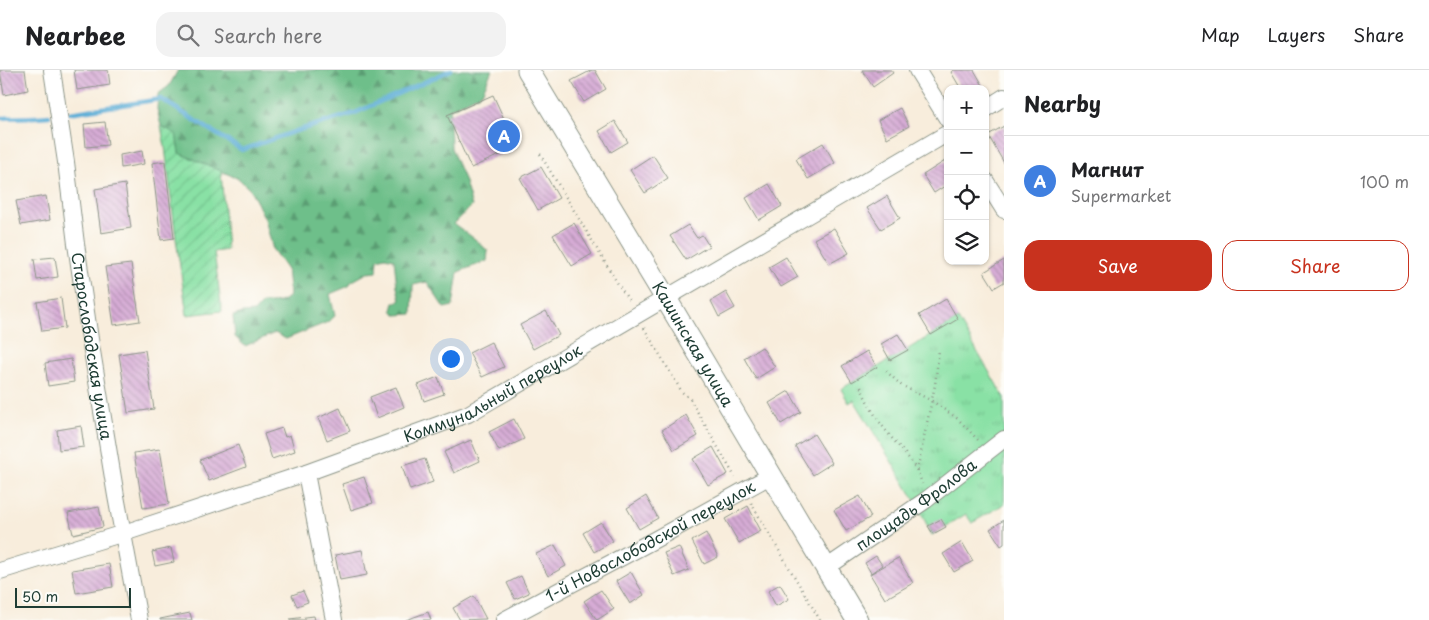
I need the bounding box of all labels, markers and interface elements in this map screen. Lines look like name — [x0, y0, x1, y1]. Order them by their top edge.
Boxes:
search box — [156, 12, 506, 57]
text: Nearbee — [25, 17, 126, 53]
icon: search — [174, 21, 202, 49]
text: Search here — [214, 21, 322, 49]
text: Map — [1201, 21, 1240, 48]
text: Layers — [1268, 21, 1325, 48]
text: Share — [1353, 21, 1404, 48]
map controls — [944, 85, 989, 265]
button: + — [944, 85, 989, 130]
text: Nearby — [1024, 87, 1101, 119]
pin: A — [488, 117, 520, 155]
button: − — [944, 130, 989, 175]
text: Магнит — [1071, 155, 1143, 183]
text: A — [1034, 169, 1046, 193]
text: 100 m — [1360, 169, 1409, 193]
button: locate — [944, 175, 989, 220]
text: Supermarket — [1071, 183, 1171, 207]
button: layers — [944, 220, 989, 265]
button: Save — [1024, 240, 1212, 291]
button: Share — [1222, 240, 1409, 291]
street label: Старослободская улица — [66, 250, 120, 442]
street label: Кашинская улица — [647, 276, 740, 411]
street label: Коммунальный переулок — [400, 337, 586, 448]
your location — [438, 346, 464, 372]
street label: площадь Фролова — [850, 452, 981, 556]
street label: 1-й Новослободской переулок — [540, 473, 760, 607]
scale bar — [15, 585, 131, 608]
text: 50 m — [22, 586, 58, 607]

